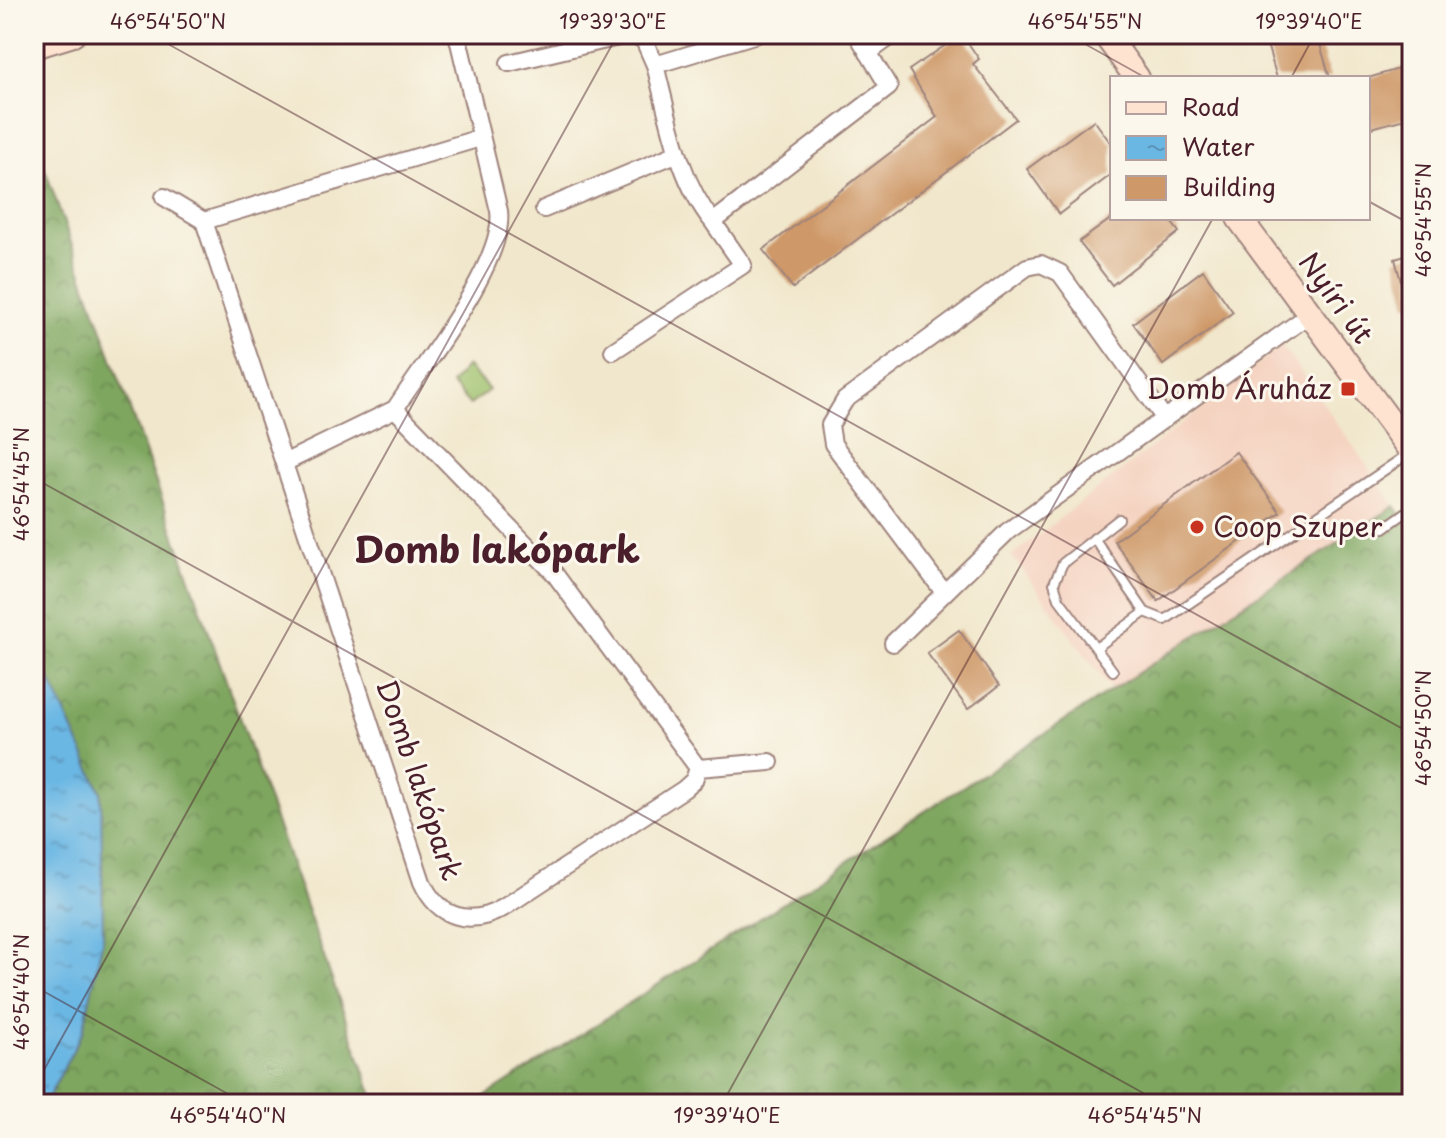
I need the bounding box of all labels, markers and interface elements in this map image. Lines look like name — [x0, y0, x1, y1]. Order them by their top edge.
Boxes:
text: 46°54'50"N — [110, 6, 226, 36]
text: 19°39'30"E — [559, 6, 667, 36]
text: 46°54'55"N — [1028, 6, 1142, 36]
text: 19°39'40"E — [1256, 6, 1363, 36]
legend — [1110, 76, 1370, 220]
text: Road — [1182, 88, 1240, 124]
text: Water — [1182, 128, 1255, 164]
text: 46°54'55"N — [1408, 163, 1438, 277]
text: Building — [1182, 168, 1276, 204]
street label: Nyíri út — [1289, 242, 1385, 352]
place label: Domb Áruház — [1147, 366, 1332, 409]
marker: Domb Áruház — [1339, 380, 1357, 398]
text: 46°54'45"N — [6, 427, 36, 541]
place label: Coop Szuper — [1213, 504, 1382, 547]
marker: Coop Szuper — [1188, 518, 1206, 536]
district label: Domb lakópark — [354, 521, 640, 575]
text: 46°54'50"N — [1408, 670, 1438, 786]
street label: Domb lakópark — [366, 673, 475, 886]
text: 46°54'40"N — [6, 934, 36, 1050]
text: 46°54'40"N — [170, 1100, 286, 1130]
text: 19°39'40"E — [674, 1100, 781, 1130]
text: 46°54'45"N — [1088, 1100, 1202, 1130]

